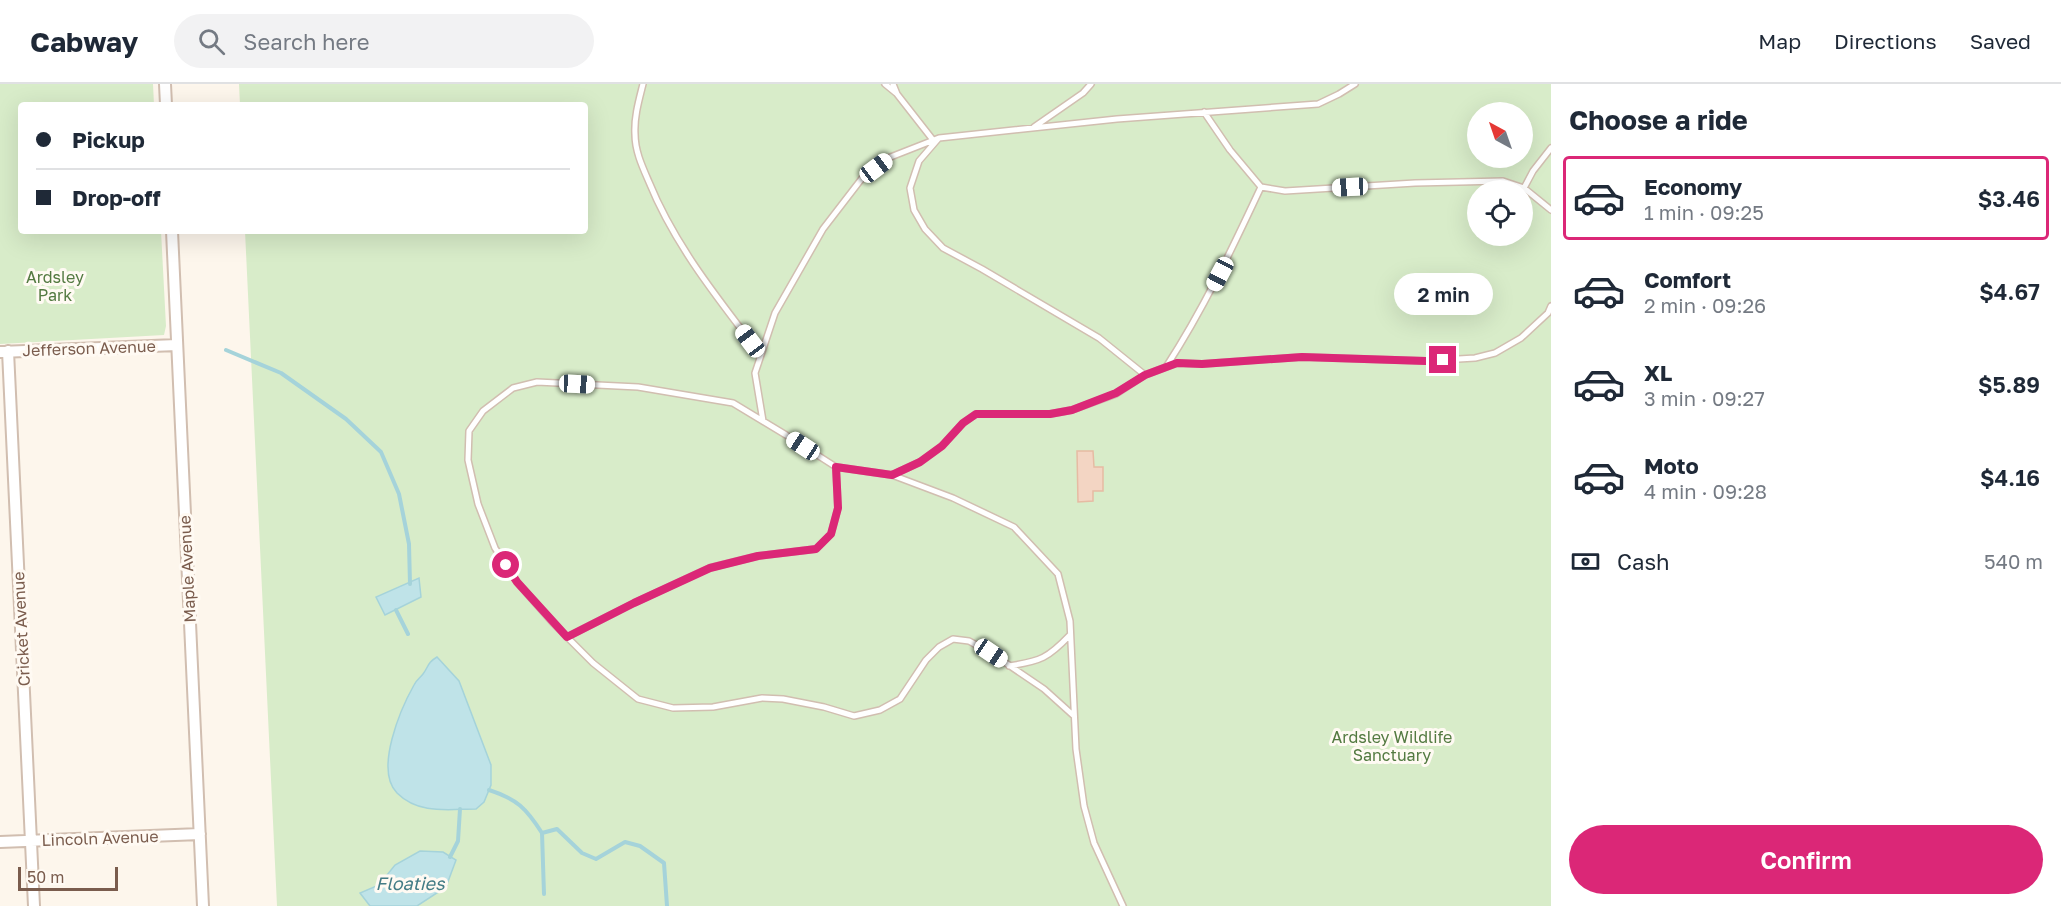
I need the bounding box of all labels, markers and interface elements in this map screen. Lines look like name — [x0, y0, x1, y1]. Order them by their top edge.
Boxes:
search box — [174, 14, 594, 68]
text: Cabway — [30, 25, 138, 58]
icon: search — [195, 25, 228, 58]
text: Search here — [243, 28, 369, 55]
text: Map — [1758, 28, 1801, 54]
text: Directions — [1834, 28, 1937, 54]
text: Saved — [1970, 28, 2031, 54]
north arrow — [1467, 102, 1533, 168]
map controls — [1467, 102, 1533, 246]
text: Choose a ride — [1569, 104, 1748, 136]
text: Pickup — [72, 126, 145, 153]
car — [856, 150, 896, 186]
icon: car — [1572, 171, 1626, 225]
text: Economy — [1644, 173, 1742, 200]
car — [1332, 177, 1368, 197]
button: locate — [1467, 180, 1533, 246]
text: Drop-off — [72, 184, 161, 211]
text: $3.46 — [1978, 185, 2040, 212]
text: 1 min · 09:25 — [1644, 200, 1764, 224]
car — [1204, 254, 1236, 294]
icon: car — [1572, 264, 1626, 318]
text: Comfort — [1644, 266, 1731, 293]
park label: Ardsley Park — [26, 267, 84, 305]
callout: 2 min — [1394, 273, 1492, 315]
text: $4.67 — [1979, 278, 2040, 305]
text: 2 min — [1418, 282, 1470, 306]
text: 2 min · 09:26 — [1644, 293, 1766, 317]
car — [732, 321, 768, 361]
street label: Jefferson Avenue — [22, 336, 156, 360]
route end — [1429, 346, 1456, 373]
icon: car — [1572, 357, 1626, 411]
text: XL — [1644, 359, 1672, 386]
text: $5.89 — [1978, 371, 2040, 398]
car — [559, 374, 595, 394]
text: 3 min · 09:27 — [1644, 386, 1765, 410]
car — [783, 429, 823, 463]
icon: car — [1572, 450, 1626, 504]
text: Moto — [1644, 452, 1699, 479]
text: $4.16 — [1980, 464, 2040, 491]
text: 4 min · 09:28 — [1644, 479, 1767, 503]
street label: Maple Avenue — [174, 515, 200, 623]
icon: cash — [1569, 545, 1602, 578]
text: Cash — [1617, 548, 1670, 575]
text: 540 m — [1984, 549, 2043, 573]
route start — [492, 551, 519, 578]
street label: Cricket Avenue — [8, 571, 34, 687]
car — [971, 635, 1011, 671]
park label: Ardsley Wildlife Sanctuary — [1332, 727, 1452, 765]
button: Confirm — [1569, 825, 2043, 894]
street label: Lincoln Avenue — [41, 826, 159, 850]
scale bar — [18, 864, 118, 892]
text: 50 m — [27, 867, 64, 887]
water label: Floaties — [375, 872, 446, 894]

